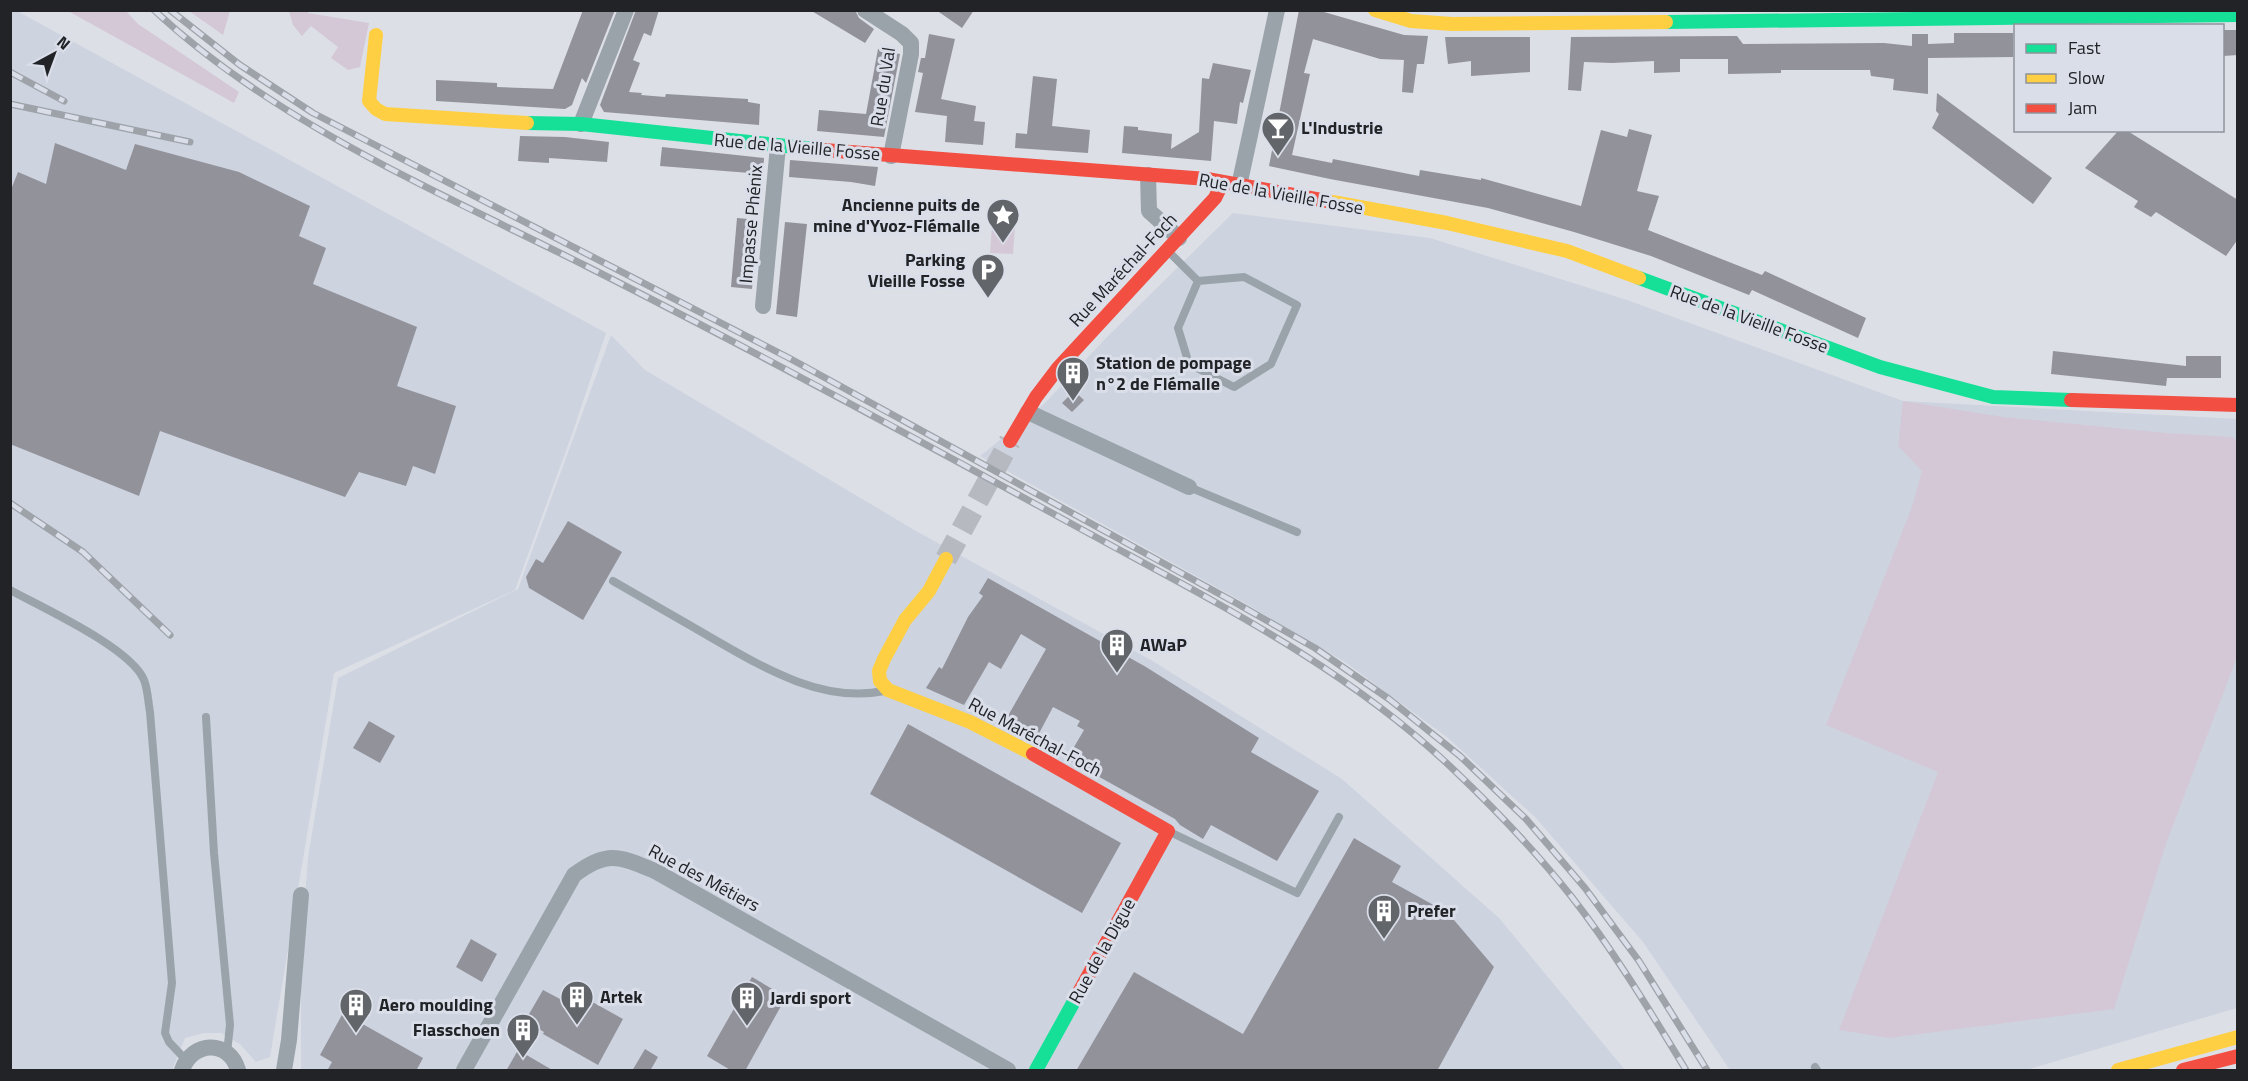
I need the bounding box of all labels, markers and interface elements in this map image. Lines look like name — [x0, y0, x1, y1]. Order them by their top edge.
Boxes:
north arrow — [24, 24, 84, 84]
legend — [2014, 24, 2224, 132]
text: N — [52, 30, 76, 55]
text: Fast — [2068, 34, 2101, 61]
street label: Rue du Val — [863, 45, 902, 128]
text: Slow — [2068, 64, 2105, 91]
text: Jam — [2068, 94, 2097, 121]
bar icon: L'Industrie — [1260, 110, 1296, 157]
place label: L'Industrie — [1301, 114, 1383, 141]
street label: Rue de la Vieille Fosse — [713, 126, 881, 167]
street label: Impasse Phénix — [732, 164, 769, 284]
street label: Rue de la Vieille Fosse — [1197, 166, 1365, 221]
place label: Ancienne puits de mine d'Yvoz-Flémalle — [813, 191, 980, 239]
place icon: Ancienne puits de mine d'Yvoz-Flémalle — [985, 197, 1021, 244]
street label: Rue Maréchal-Foch — [1062, 206, 1183, 333]
place label: Parking Vieille Fosse — [868, 246, 965, 294]
parking icon: Parking Vieille Fosse — [970, 252, 1006, 299]
street label: Rue de la Vieille Fosse — [1666, 277, 1832, 360]
place label: Station de pompage n°2 de Flémalle — [1096, 349, 1251, 397]
building icon: Station de pompage n°2 de Flémalle — [1055, 355, 1091, 402]
building icon: AWaP — [1099, 627, 1135, 674]
place label: AWaP — [1140, 631, 1187, 658]
street label: Rue Maréchal-Foch — [964, 690, 1107, 783]
street label: Rue des Métiers — [644, 837, 765, 918]
street label: Rue de la Digue — [1061, 893, 1142, 1008]
building icon: Prefer — [1366, 893, 1402, 940]
place label: Prefer — [1407, 897, 1456, 924]
building icon: Artek — [559, 979, 595, 1026]
building icon: Jardi sport — [729, 980, 765, 1027]
place label: Artek — [600, 983, 643, 1010]
place label: Jardi sport — [770, 984, 851, 1011]
building icon: Aero moulding — [338, 987, 374, 1034]
place label: Aero moulding — [379, 991, 493, 1018]
building icon: Flasschoen — [505, 1012, 541, 1059]
place label: Flasschoen — [413, 1016, 500, 1043]

